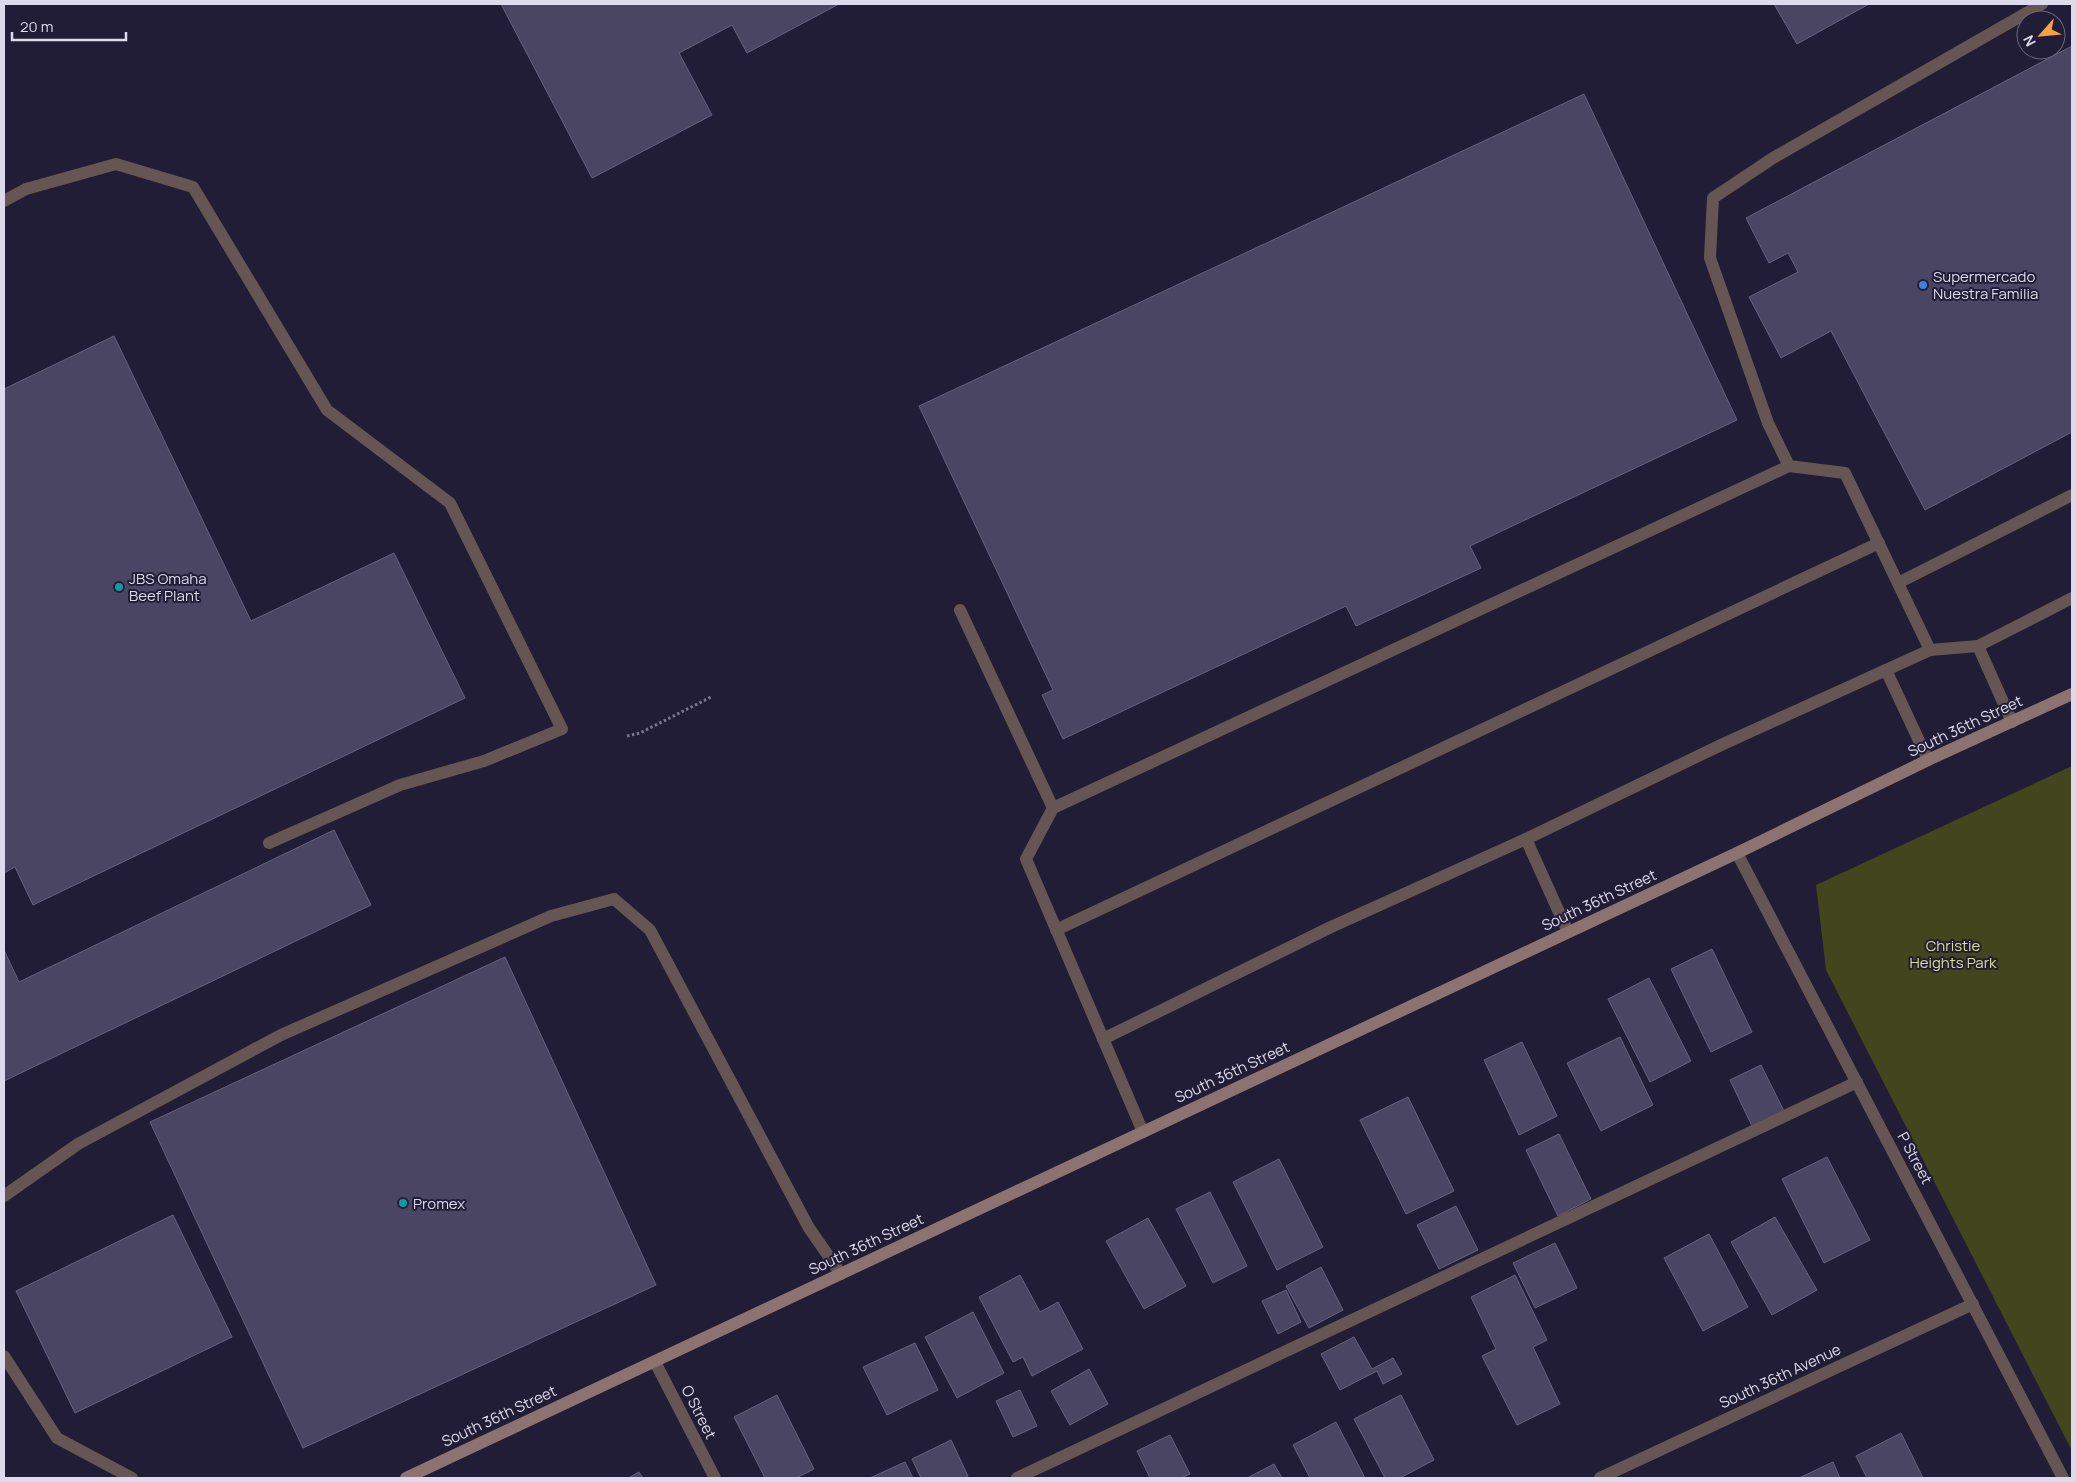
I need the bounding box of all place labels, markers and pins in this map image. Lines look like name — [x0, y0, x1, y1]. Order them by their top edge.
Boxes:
place label: Supermercado Nuestra Familia — [1933, 266, 2038, 304]
marker: Supermercado Nuestra Familia — [1917, 279, 1929, 291]
place label: JBS Omaha Beef Plant — [129, 568, 207, 606]
marker: JBS Omaha Beef Plant — [113, 581, 125, 593]
place label: Promex — [413, 1193, 465, 1214]
marker: Promex — [397, 1197, 409, 1209]

